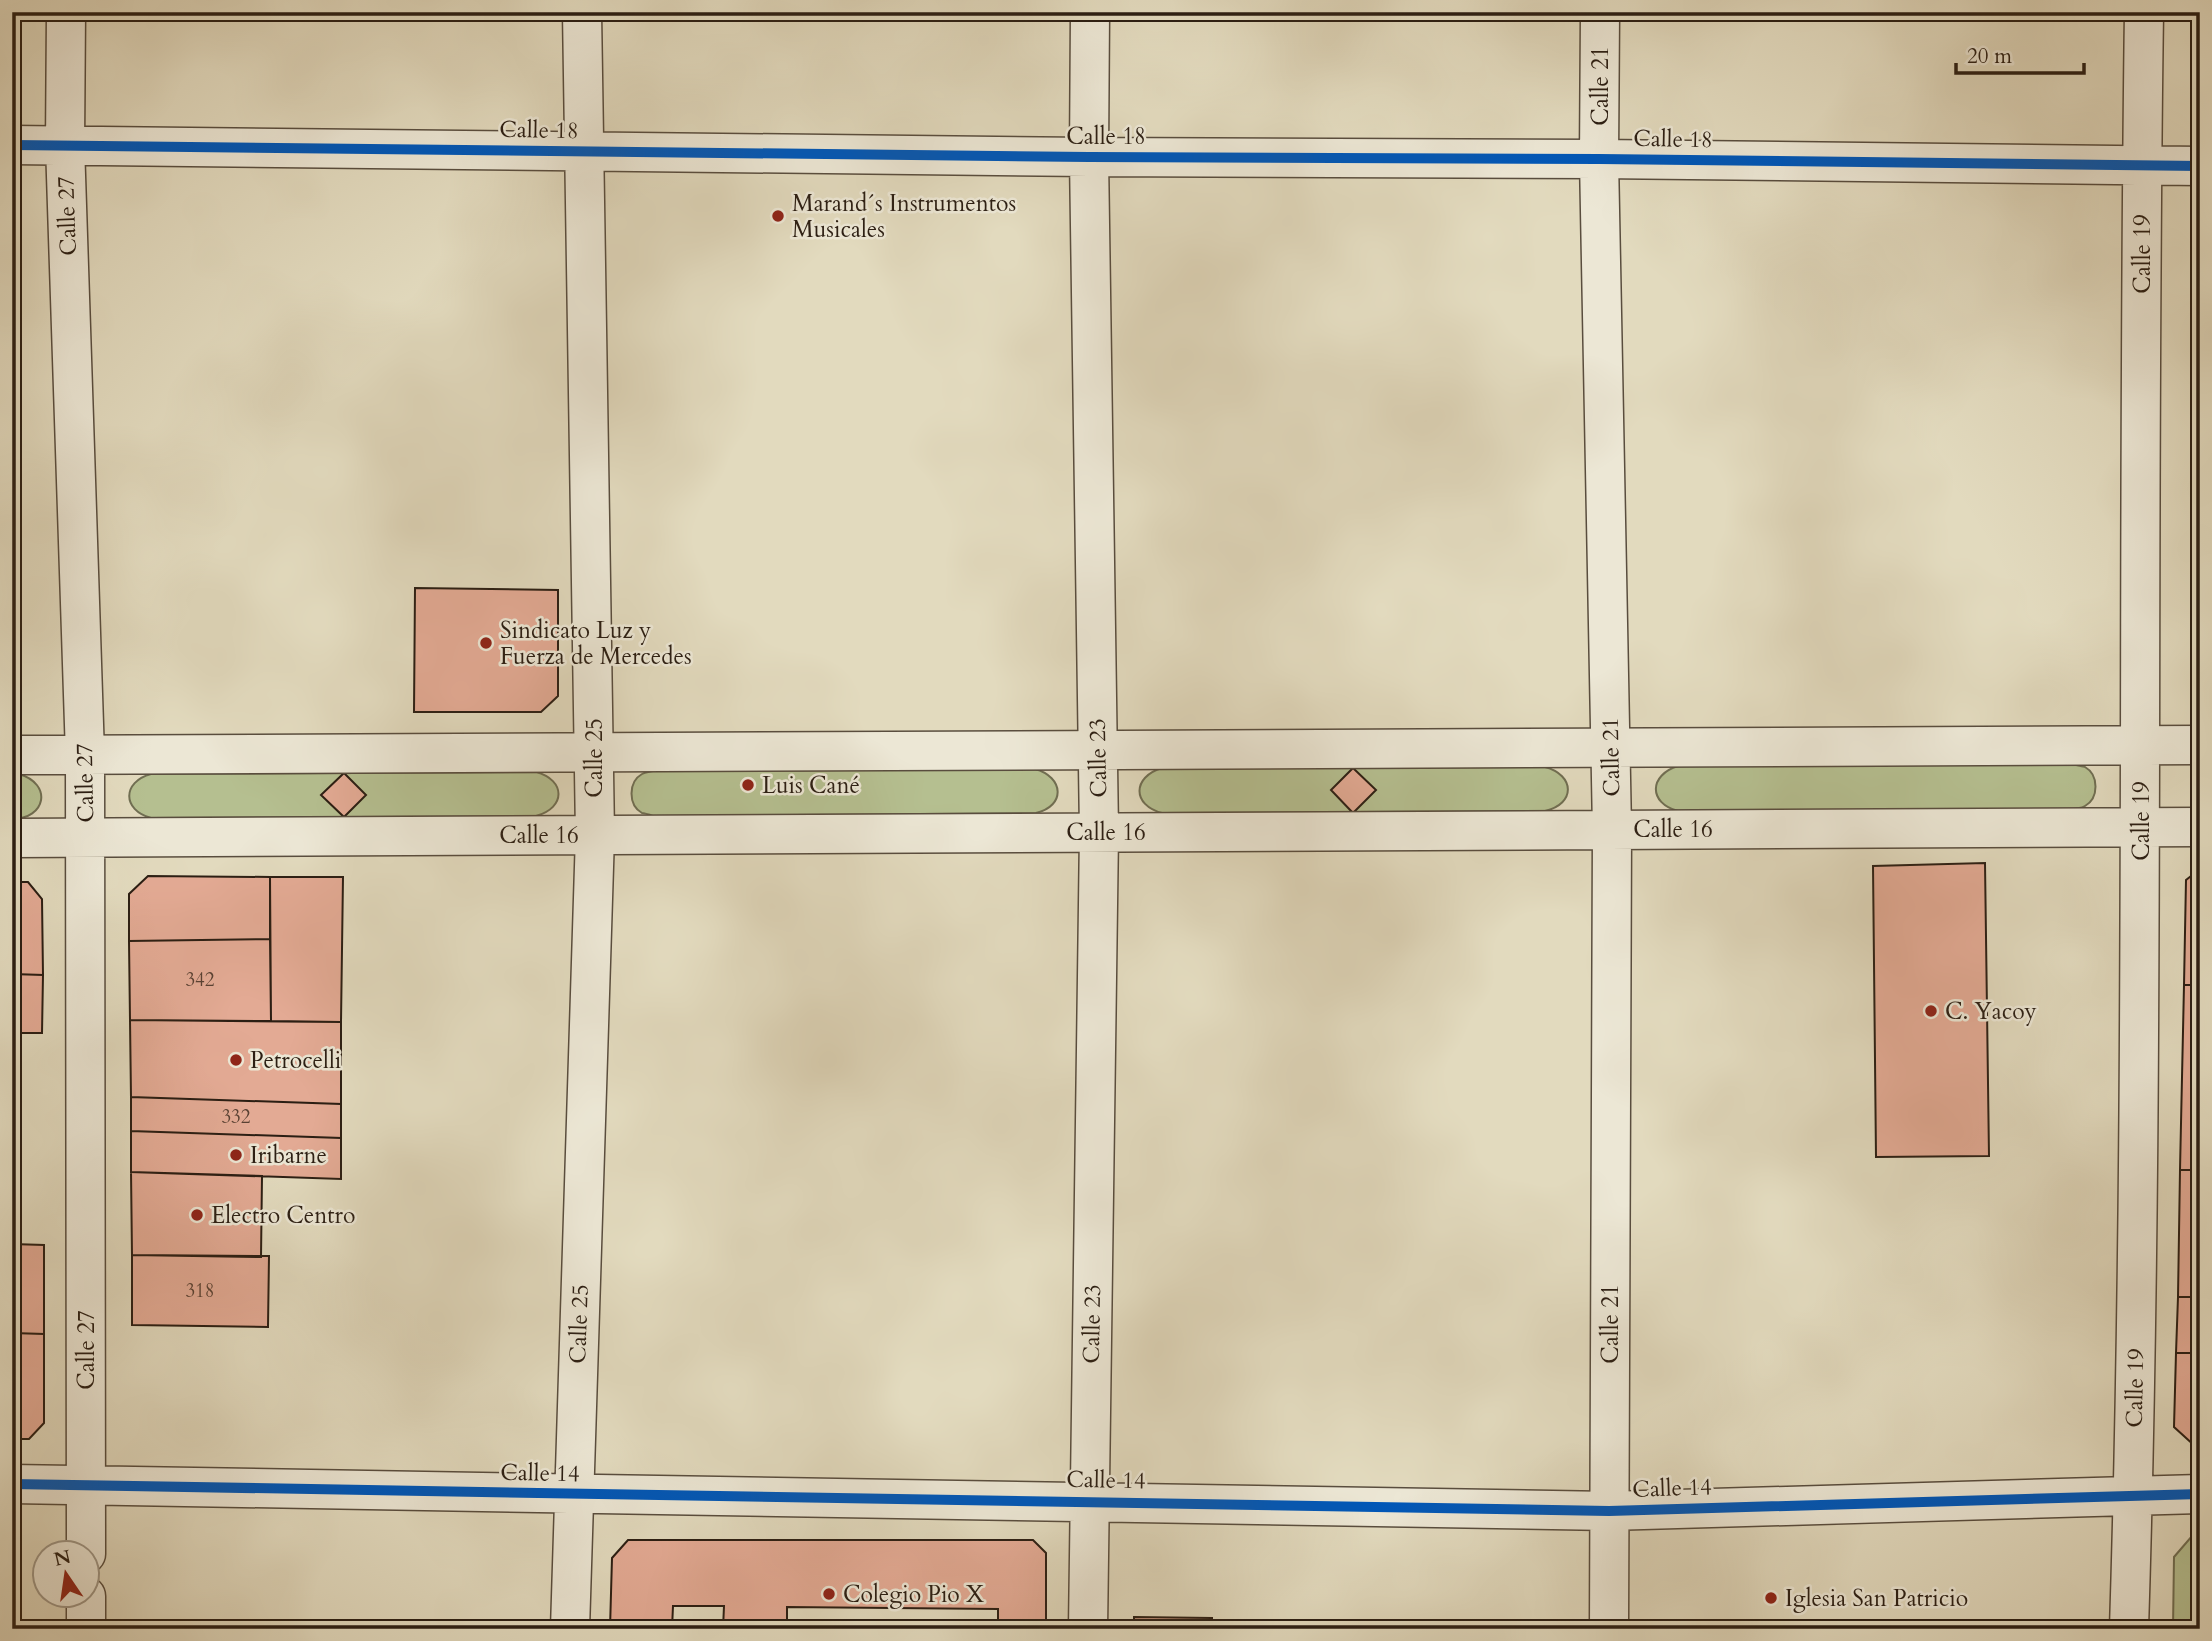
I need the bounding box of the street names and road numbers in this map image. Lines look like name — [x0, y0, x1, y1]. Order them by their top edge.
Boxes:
street label: Calle 21 — [1585, 46, 1616, 126]
street label: Calle 18 — [499, 114, 579, 146]
street label: Calle 18 — [1066, 121, 1146, 152]
street label: Calle 18 — [1633, 123, 1713, 155]
street label: Calle 27 — [50, 176, 84, 256]
street label: Calle 19 — [2127, 214, 2158, 294]
street label: Calle 21 — [1595, 717, 1627, 797]
street label: Calle 25 — [579, 718, 610, 798]
street label: Calle 23 — [1082, 718, 1114, 798]
street label: Calle 27 — [69, 743, 101, 823]
street label: Calle 19 — [2126, 781, 2157, 861]
street label: Calle 16 — [1633, 814, 1713, 845]
street label: Calle 16 — [1066, 817, 1146, 848]
street label: Calle 16 — [499, 820, 579, 851]
street label: Calle 25 — [562, 1284, 596, 1364]
street label: Calle 23 — [1076, 1284, 1108, 1364]
street label: Calle 21 — [1595, 1284, 1626, 1364]
street label: Calle 27 — [71, 1310, 102, 1390]
street label: Calle 19 — [2119, 1348, 2151, 1428]
street label: Calle 14 — [500, 1457, 580, 1489]
street label: Calle 14 — [1066, 1464, 1146, 1496]
street label: Calle 14 — [1632, 1471, 1712, 1505]

